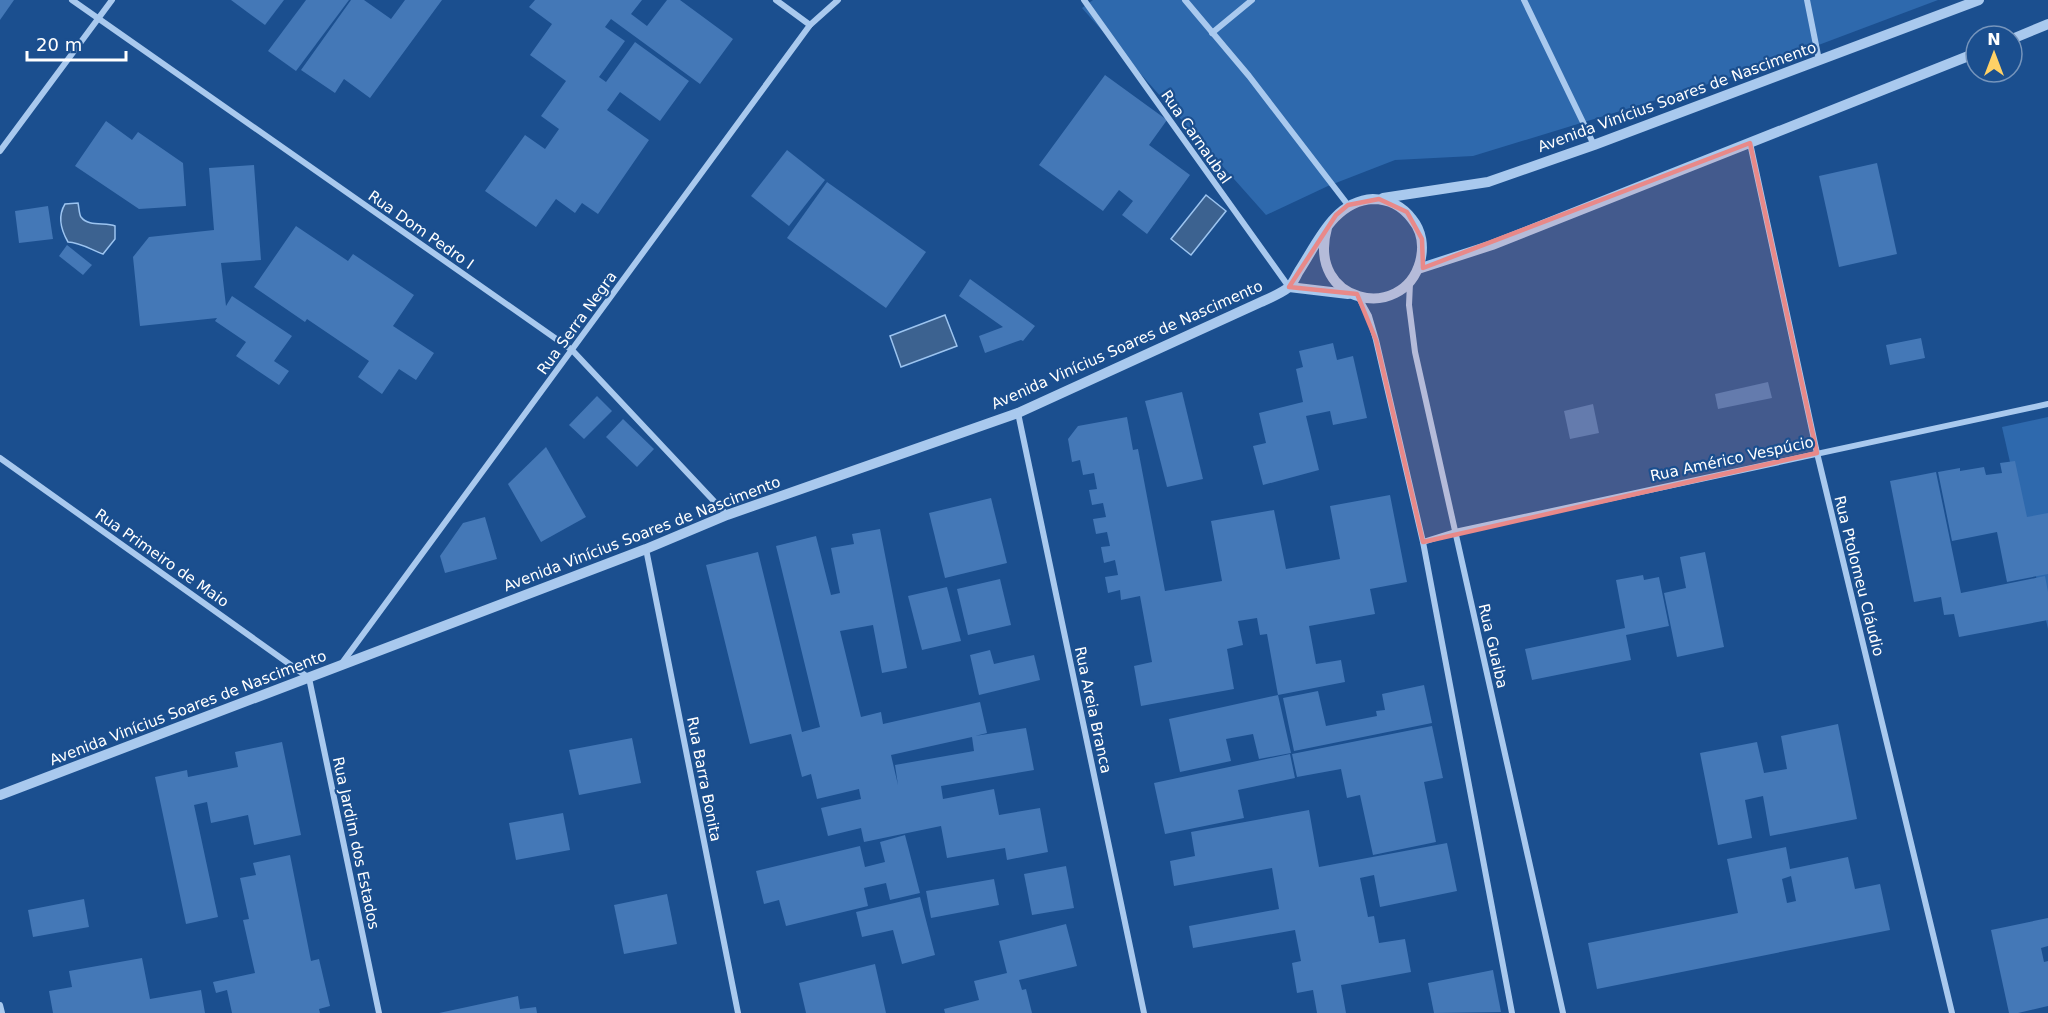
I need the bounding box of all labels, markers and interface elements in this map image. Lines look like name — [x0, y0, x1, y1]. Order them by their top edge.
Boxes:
scale bar — [27, 24, 126, 62]
north arrow — [1964, 24, 2024, 84]
text: N — [1987, 30, 2001, 49]
text: 20 m — [36, 34, 82, 55]
street label: Avenida Vinícius Soares de Nascimento — [1535, 38, 1819, 156]
street label: Rua Carnaubal — [1157, 87, 1235, 187]
street label: Rua Dom Pedro I — [365, 187, 477, 273]
street label: Rua Serra Negra — [533, 268, 621, 378]
street label: Avenida Vinícius Soares de Nascimento — [989, 277, 1265, 413]
street label: Rua Américo Vespúcio — [1649, 433, 1815, 485]
street label: Avenida Vinícius Soares de Nascimento — [501, 473, 783, 595]
street label: Rua Ptolomeu Cláudio — [1830, 494, 1888, 658]
street label: Rua Primeiro de Maio — [92, 505, 232, 611]
street label: Rua Guaiba — [1475, 602, 1511, 690]
street label: Rua Areia Branca — [1071, 645, 1115, 775]
street label: Avenida Vinícius Soares de Nascimento — [47, 647, 329, 769]
street label: Rua Barra Bonita — [683, 715, 725, 843]
street label: Rua Jardim dos Estados — [329, 755, 383, 931]

